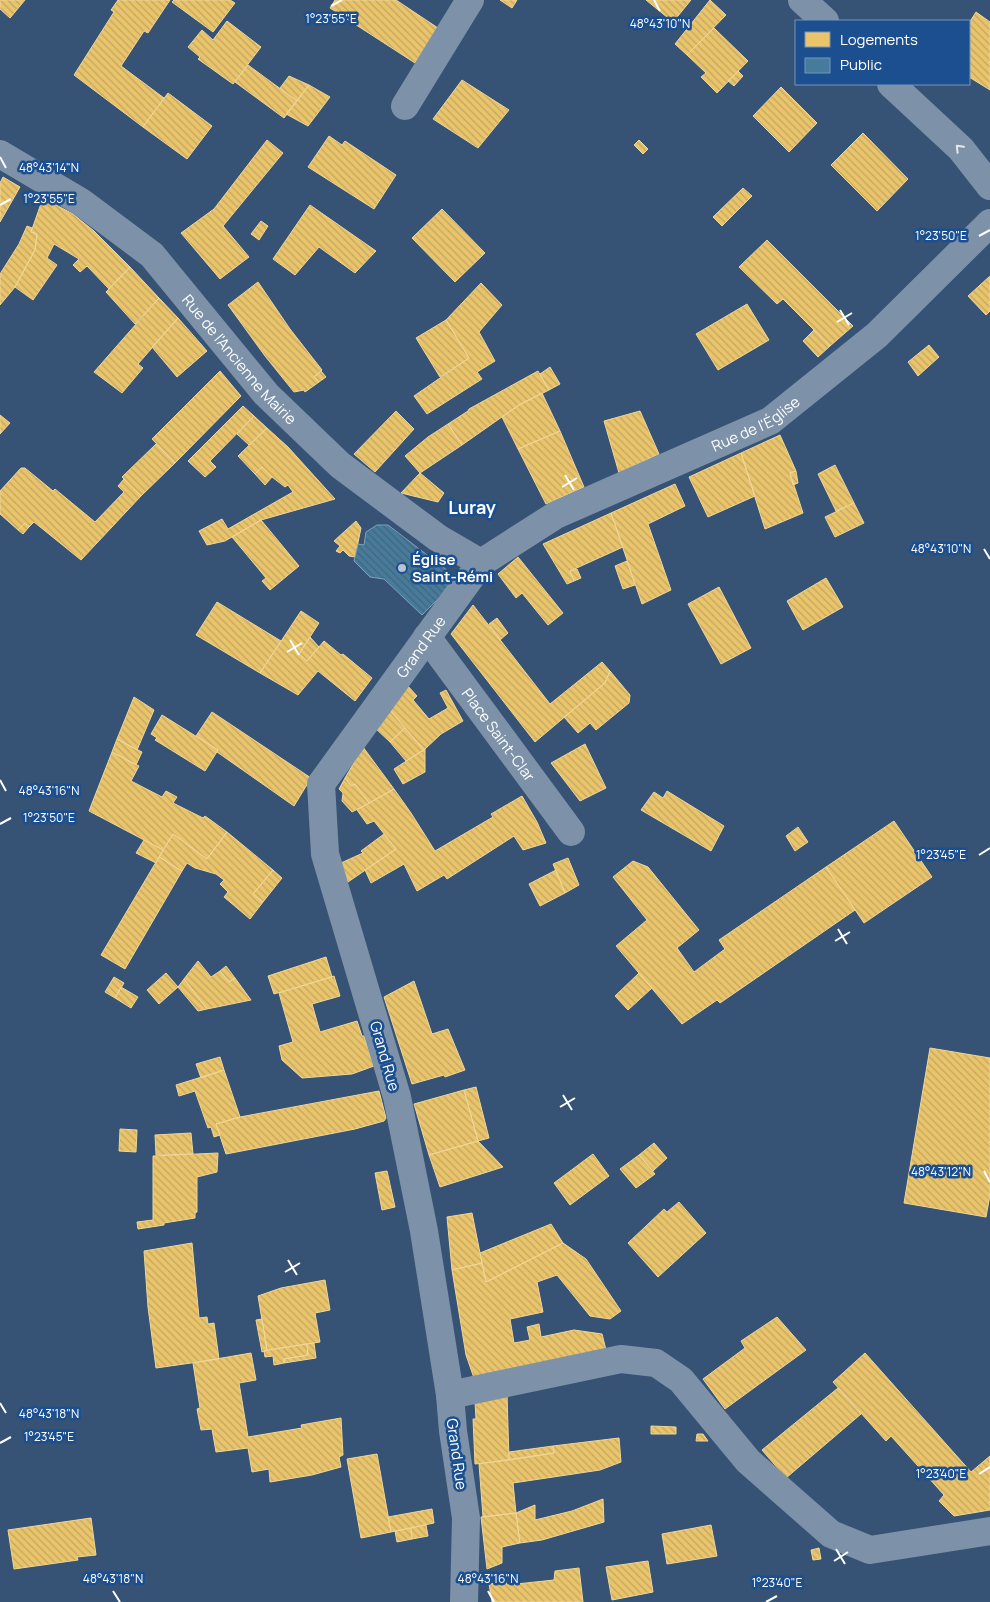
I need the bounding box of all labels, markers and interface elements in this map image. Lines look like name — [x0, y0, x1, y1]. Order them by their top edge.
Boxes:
text: 1°23'55"E — [305, 10, 357, 27]
text: 48°43'10"N — [630, 15, 690, 32]
legend — [795, 20, 970, 85]
text: Logements — [840, 29, 918, 50]
text: Public — [840, 54, 882, 75]
one-way arrow — [956, 145, 965, 154]
text: 48°43'14"N — [19, 159, 79, 176]
text: 1°23'55"E — [23, 190, 75, 207]
text: 1°23'50"E — [915, 227, 967, 244]
street label: Rue de l'Ancienne Mairie — [178, 290, 302, 429]
street label: Rue de l'Église — [708, 391, 804, 456]
district label: Luray — [448, 495, 496, 519]
text: 48°43'10"N — [911, 540, 971, 557]
place label: Église Saint-Rémi — [412, 549, 493, 587]
marker: Église Saint-Rémi — [396, 562, 408, 574]
street label: Grand Rue — [391, 611, 450, 682]
street label: Place Saint-Clar — [457, 683, 541, 786]
text: 48°43'16"N — [19, 782, 79, 799]
text: 1°23'50"E — [23, 809, 75, 826]
text: 1°23'45"E — [916, 846, 966, 863]
street label: Grand Rue — [365, 1019, 405, 1094]
text: 48°43'12"N — [911, 1163, 971, 1180]
text: 48°43'18"N — [19, 1405, 79, 1422]
street label: Grand Rue — [442, 1417, 472, 1491]
text: 1°23'45"E — [24, 1428, 74, 1445]
text: 1°23'40"E — [916, 1465, 966, 1482]
text: 48°43'18"N — [83, 1570, 143, 1587]
text: 48°43'16"N — [458, 1570, 518, 1587]
text: 1°23'40"E — [752, 1574, 802, 1591]

